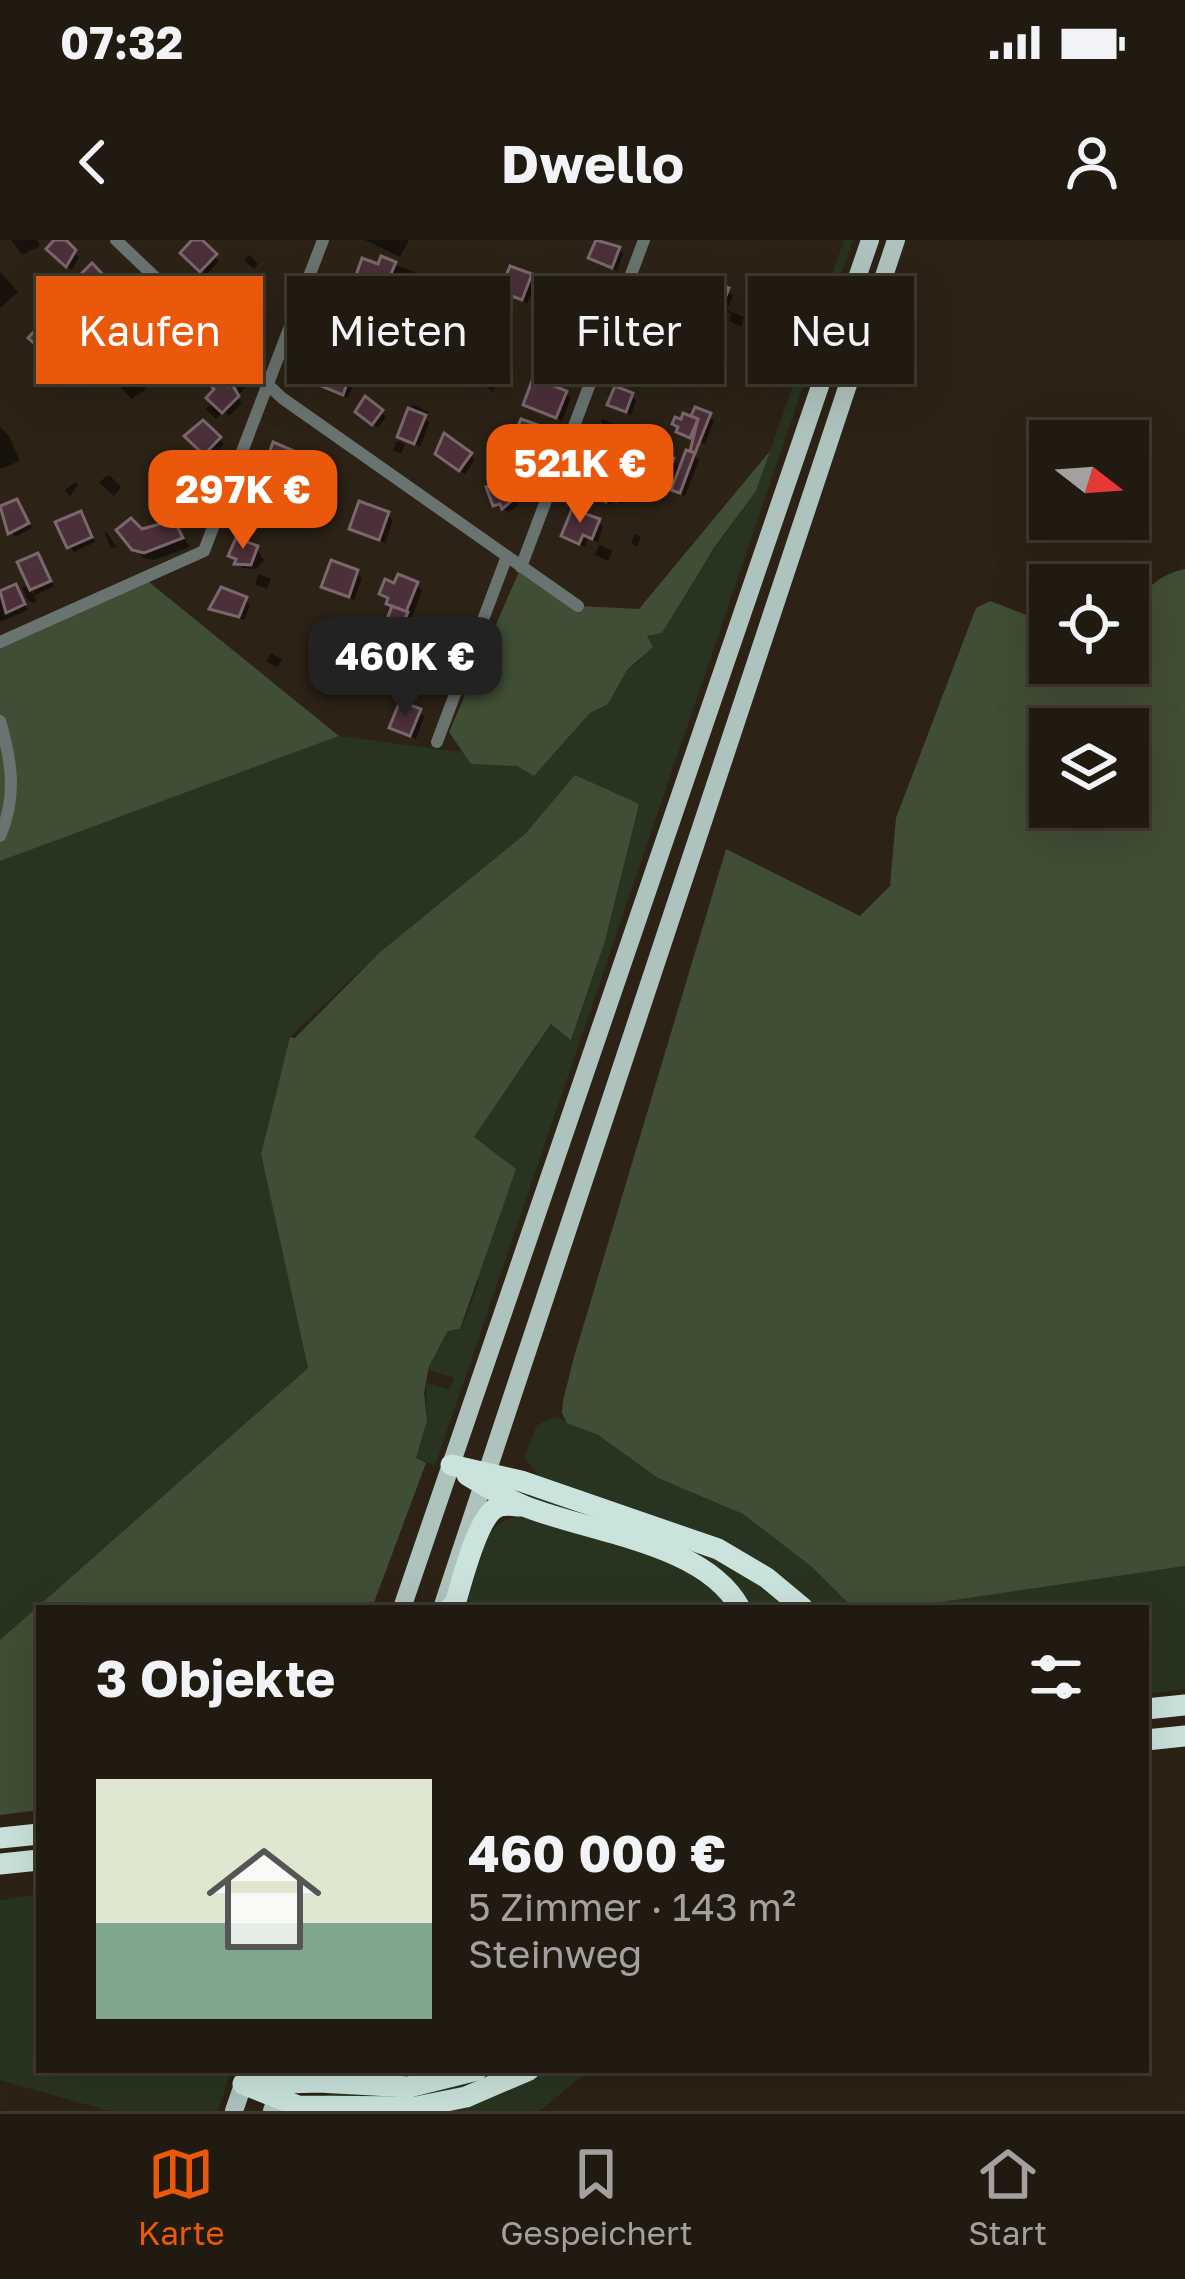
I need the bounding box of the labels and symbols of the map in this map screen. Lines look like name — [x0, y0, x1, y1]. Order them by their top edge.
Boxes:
north arrow — [1029, 420, 1149, 540]
pin: 521K € — [482, 424, 678, 526]
pin: 297K € — [145, 450, 341, 552]
pin: 460K € — [307, 617, 503, 719]

